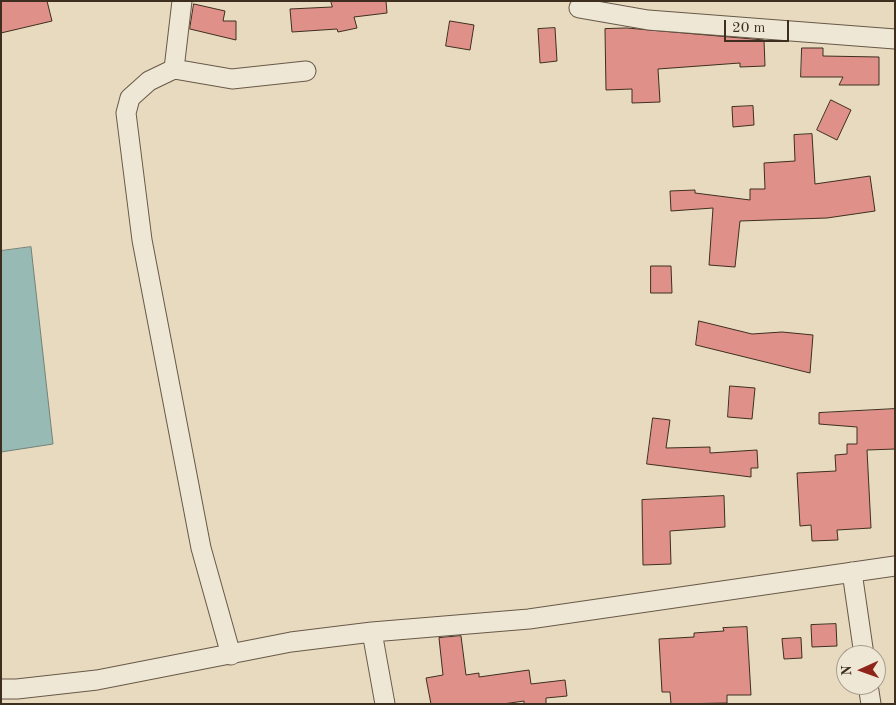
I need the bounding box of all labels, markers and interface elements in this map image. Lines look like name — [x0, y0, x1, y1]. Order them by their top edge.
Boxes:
scale bar — [726, 10, 791, 42]
text: 20 m — [732, 21, 766, 36]
north arrow — [836, 645, 886, 695]
text: N — [840, 665, 854, 676]

